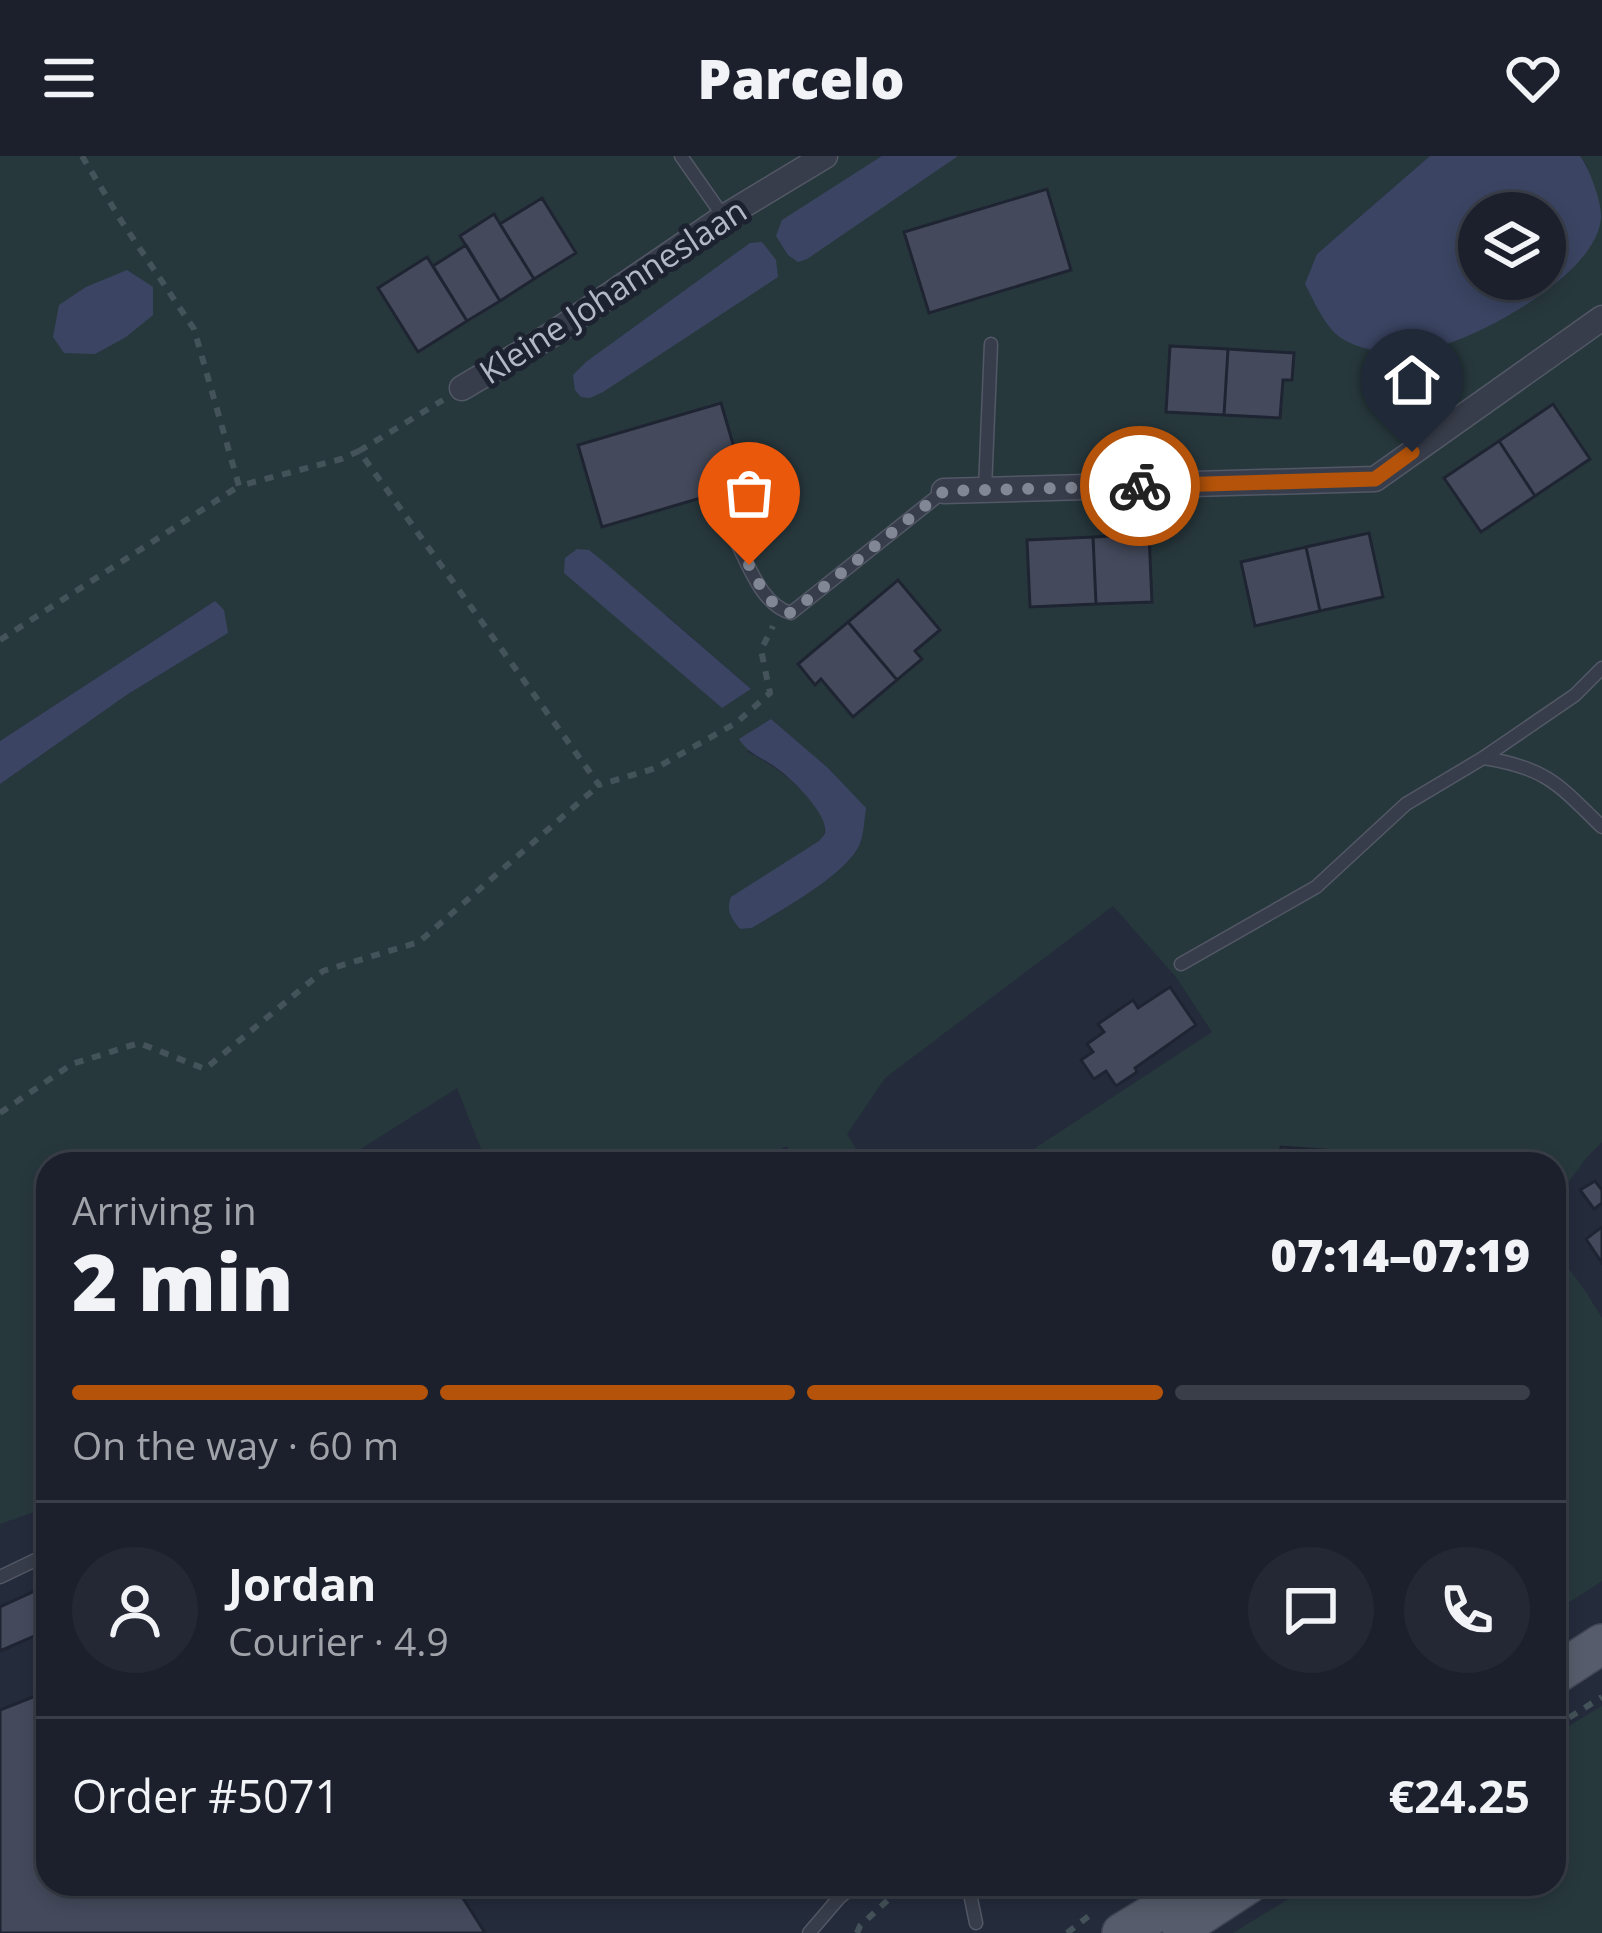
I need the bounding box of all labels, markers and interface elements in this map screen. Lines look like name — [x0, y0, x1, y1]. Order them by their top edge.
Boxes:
text: Parcelo — [697, 41, 905, 115]
icon: menu — [36, 45, 102, 111]
icon: heart — [1500, 45, 1566, 111]
street label: Kleine Johanneslaan — [470, 187, 755, 394]
map controls — [1458, 192, 1566, 300]
button: layers — [1458, 192, 1566, 300]
pin — [1361, 329, 1463, 452]
icon: home — [1379, 347, 1445, 413]
courier — [1080, 426, 1200, 546]
pin — [698, 442, 800, 565]
icon: bike — [1107, 453, 1173, 519]
icon: bag — [716, 460, 782, 526]
text: Arriving in — [72, 1183, 257, 1236]
text: 07:14–07:19 — [1271, 1224, 1530, 1285]
text: 2 min — [72, 1228, 294, 1334]
text: On the way · 60 m — [72, 1418, 399, 1471]
button: person — [72, 1547, 198, 1673]
button: chat — [1248, 1547, 1374, 1673]
button: phone — [1404, 1547, 1530, 1673]
text: Jordan — [228, 1553, 376, 1614]
text: Courier · 4.9 — [228, 1614, 449, 1667]
text: Order #5071 — [72, 1765, 340, 1826]
text: €24.25 — [1389, 1765, 1530, 1826]

